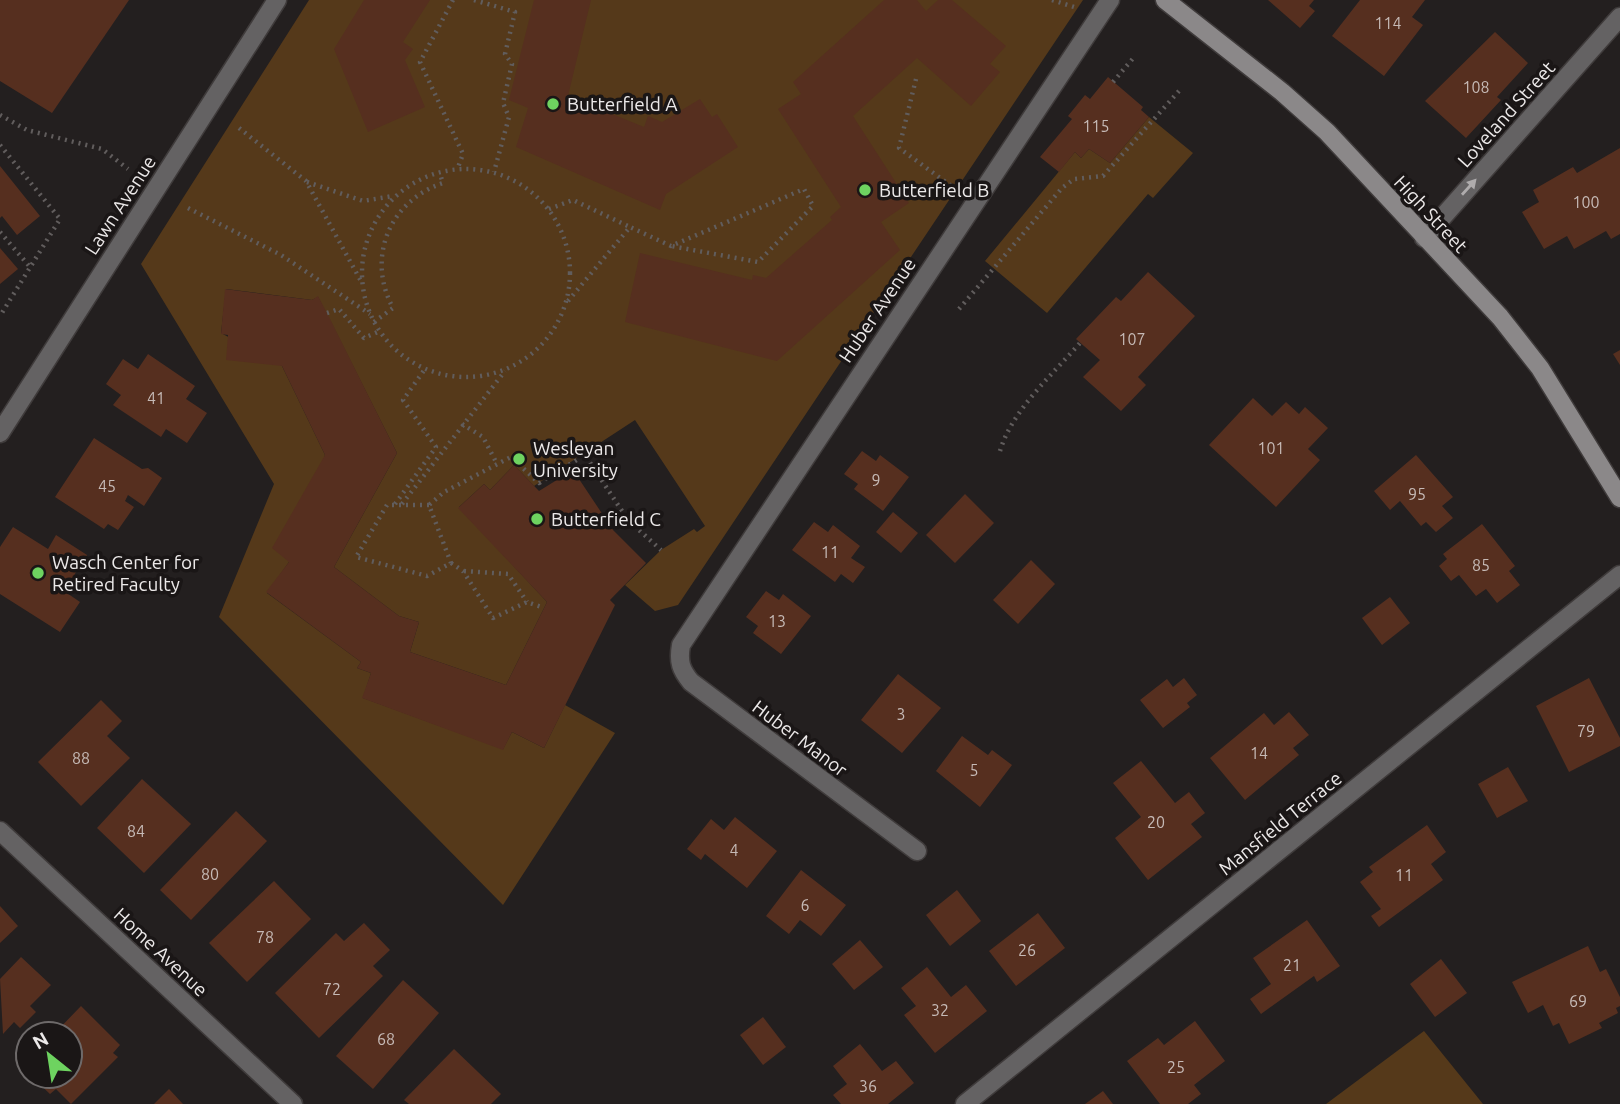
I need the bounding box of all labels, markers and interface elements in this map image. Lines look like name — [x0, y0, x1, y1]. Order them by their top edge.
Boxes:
house number: 114 — [1374, 14, 1402, 32]
street label: Loveland Street — [1453, 56, 1560, 171]
house number: 108 — [1462, 78, 1490, 96]
place label: Butterfield A — [567, 93, 678, 115]
marker: Butterfield A — [545, 96, 561, 112]
house number: 115 — [1082, 117, 1110, 135]
street label: Lawn Avenue — [80, 151, 160, 259]
street label: High Street — [1390, 171, 1472, 257]
one-way arrow — [1461, 178, 1477, 196]
place label: Butterfield B — [879, 179, 989, 201]
marker: Butterfield B — [857, 182, 873, 198]
house number: 100 — [1572, 193, 1600, 211]
street label: Huber Avenue — [834, 254, 920, 366]
house number: 107 — [1118, 330, 1146, 348]
house number: 41 — [147, 389, 165, 407]
place label: Wesleyan University — [533, 437, 618, 481]
house number: 101 — [1257, 439, 1285, 457]
marker: Wesleyan University — [511, 451, 527, 467]
house number: 9 — [871, 471, 881, 489]
house number: 45 — [98, 477, 116, 495]
house number: 95 — [1408, 485, 1426, 503]
place label: Butterfield C — [551, 508, 661, 530]
marker: Butterfield C — [529, 511, 545, 527]
house number: 11 — [821, 543, 839, 561]
place label: Wasch Center for Retired Faculty — [52, 551, 199, 595]
house number: 85 — [1472, 556, 1490, 574]
marker: Wasch Center for Retired Faculty — [30, 565, 46, 581]
house number: 13 — [768, 612, 786, 630]
street label: Huber Manor — [748, 695, 852, 781]
house number: 3 — [896, 705, 906, 723]
house number: 79 — [1577, 722, 1595, 740]
house number: 14 — [1250, 744, 1268, 762]
house number: 88 — [72, 749, 90, 767]
house number: 5 — [969, 761, 979, 779]
street label: Mansfield Terrace — [1214, 767, 1346, 879]
house number: 20 — [1147, 813, 1165, 831]
house number: 84 — [127, 822, 145, 840]
house number: 4 — [729, 841, 739, 859]
house number: 80 — [201, 865, 219, 883]
house number: 11 — [1395, 866, 1413, 884]
house number: 6 — [800, 896, 810, 914]
street label: Home Avenue — [110, 903, 212, 1001]
house number: 78 — [256, 928, 274, 946]
house number: 26 — [1018, 941, 1036, 959]
house number: 21 — [1283, 956, 1301, 974]
house number: 72 — [323, 980, 341, 998]
house number: 69 — [1569, 992, 1587, 1010]
house number: 32 — [931, 1001, 949, 1019]
north arrow — [14, 1020, 84, 1090]
text: N — [29, 1027, 52, 1053]
house number: 68 — [377, 1030, 395, 1048]
house number: 25 — [1167, 1058, 1185, 1076]
house number: 36 — [859, 1077, 877, 1095]

